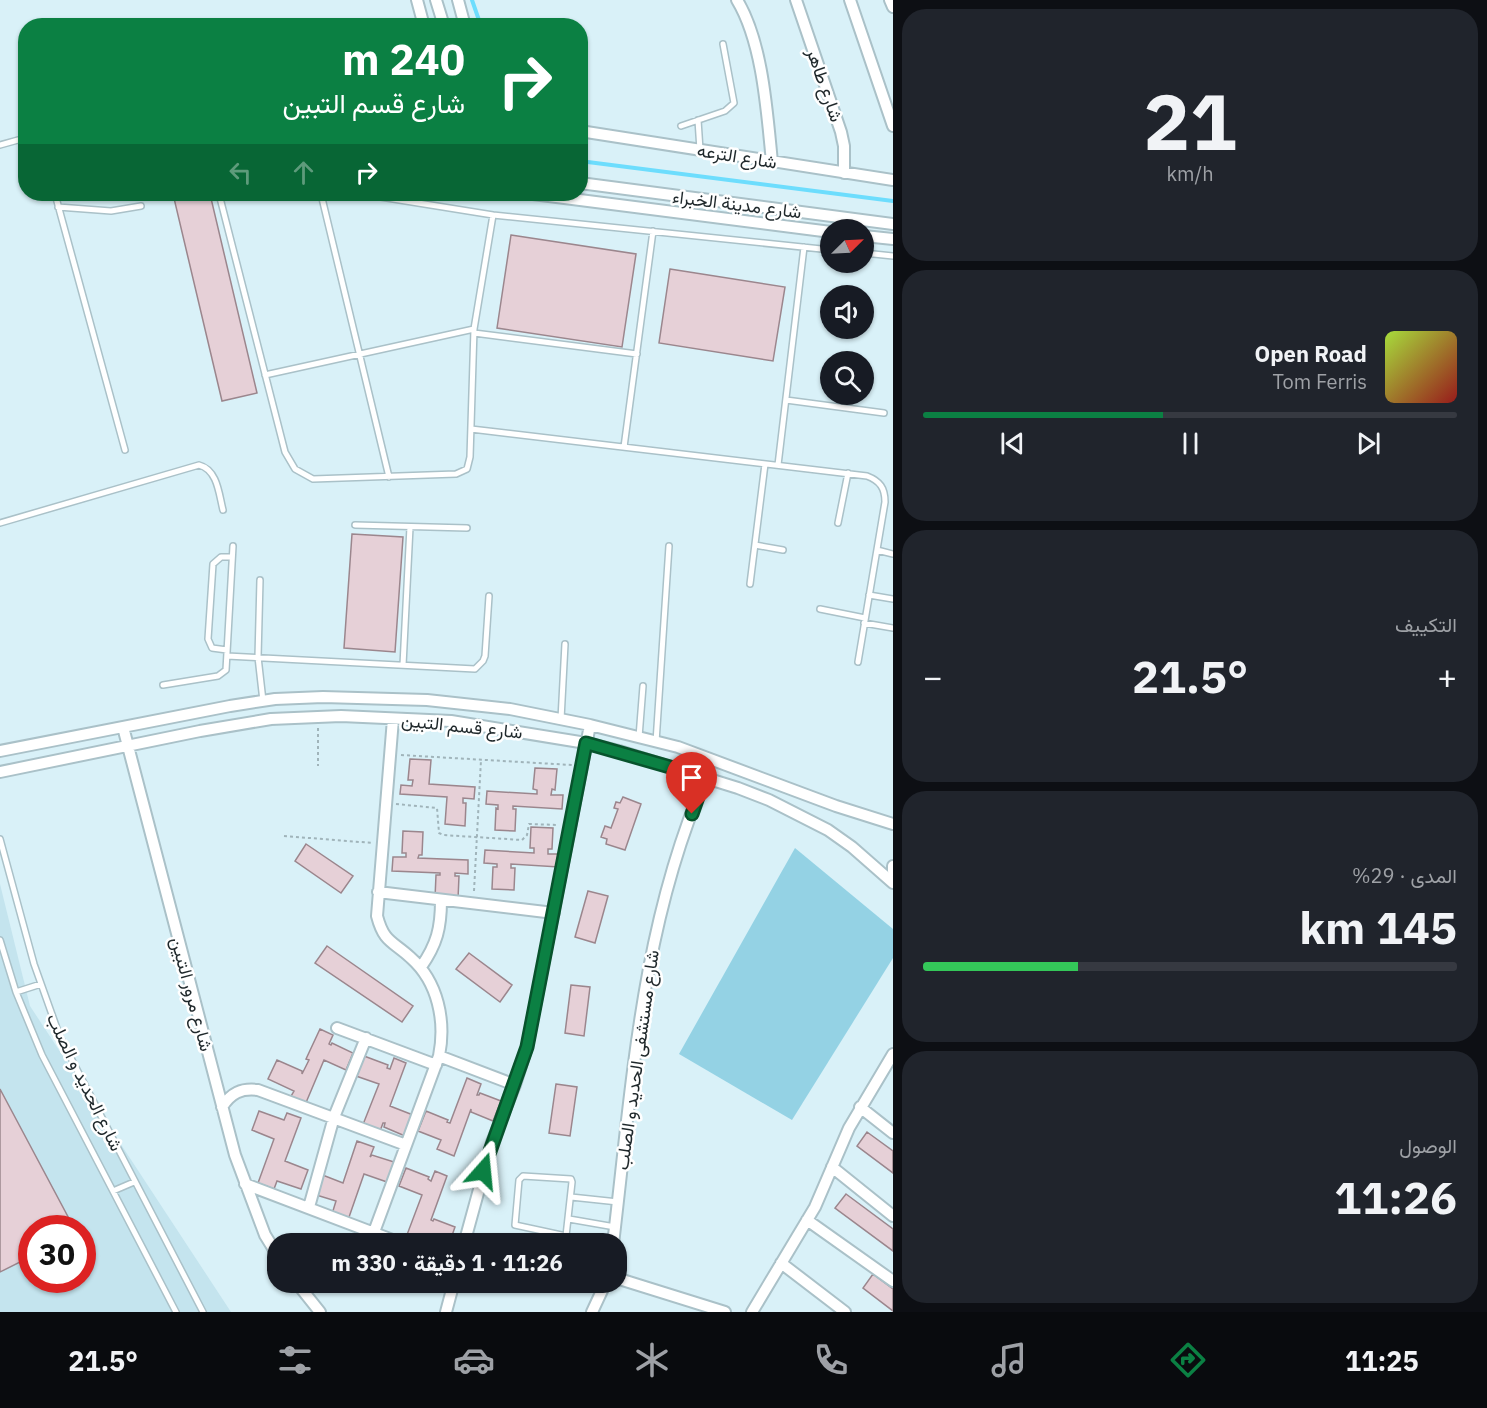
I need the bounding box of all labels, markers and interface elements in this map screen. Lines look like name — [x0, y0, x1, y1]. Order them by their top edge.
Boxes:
text: 240 m — [342, 32, 465, 87]
icon: right — [486, 42, 564, 120]
street label: شارع طاهر — [800, 44, 848, 125]
text: 21 — [1143, 70, 1237, 171]
text: شارع قسم التبين — [282, 85, 465, 120]
street label: شارع الترعه — [695, 138, 779, 175]
icon: left — [224, 156, 257, 189]
icon: ahead — [287, 156, 320, 189]
icon: right — [350, 156, 383, 189]
text: km/h — [1166, 160, 1214, 187]
street label: شارع مدينة الخبراء — [671, 185, 803, 224]
north arrow — [820, 219, 874, 273]
map controls — [820, 219, 874, 405]
button: sound — [820, 285, 874, 339]
text: Open Road — [1254, 339, 1367, 368]
button: search — [820, 351, 874, 405]
text: Tom Ferris — [1272, 368, 1367, 395]
icon: previous — [996, 427, 1029, 460]
icon: pause — [1174, 427, 1207, 460]
icon: next — [1352, 427, 1385, 460]
text: التكييف — [1395, 611, 1457, 638]
text: 21.5° — [1132, 647, 1248, 705]
text: − — [923, 655, 943, 698]
text: + — [1437, 655, 1457, 698]
street label: شارع قسم التبين — [400, 708, 524, 745]
pin — [666, 752, 717, 814]
icon: arrive — [675, 761, 708, 794]
text: المدى · 29% — [1352, 862, 1457, 889]
text: 145 km — [1299, 898, 1457, 956]
street label: شارع مرور التبين — [165, 934, 218, 1054]
street label: شارع مستشفى الحديد و الصلب — [610, 949, 665, 1172]
street label: شارع الحديد و الصلب — [41, 1009, 128, 1155]
text: الوصول — [1399, 1132, 1457, 1159]
position arrow — [451, 1139, 515, 1203]
text: 11:26 — [1334, 1168, 1457, 1226]
speed limit sign: 30 — [18, 1215, 96, 1293]
text: 11:26 · 1 دقيقة · 330 m — [331, 1248, 563, 1277]
icon: filters — [274, 1339, 316, 1381]
icon: car — [453, 1339, 495, 1381]
icon: climate — [631, 1339, 673, 1381]
icon: phone — [810, 1339, 852, 1381]
icon: music — [988, 1339, 1030, 1381]
icon: directions — [1167, 1339, 1209, 1381]
text: 21.5° — [68, 1343, 138, 1378]
text: 11:25 — [1345, 1343, 1419, 1378]

